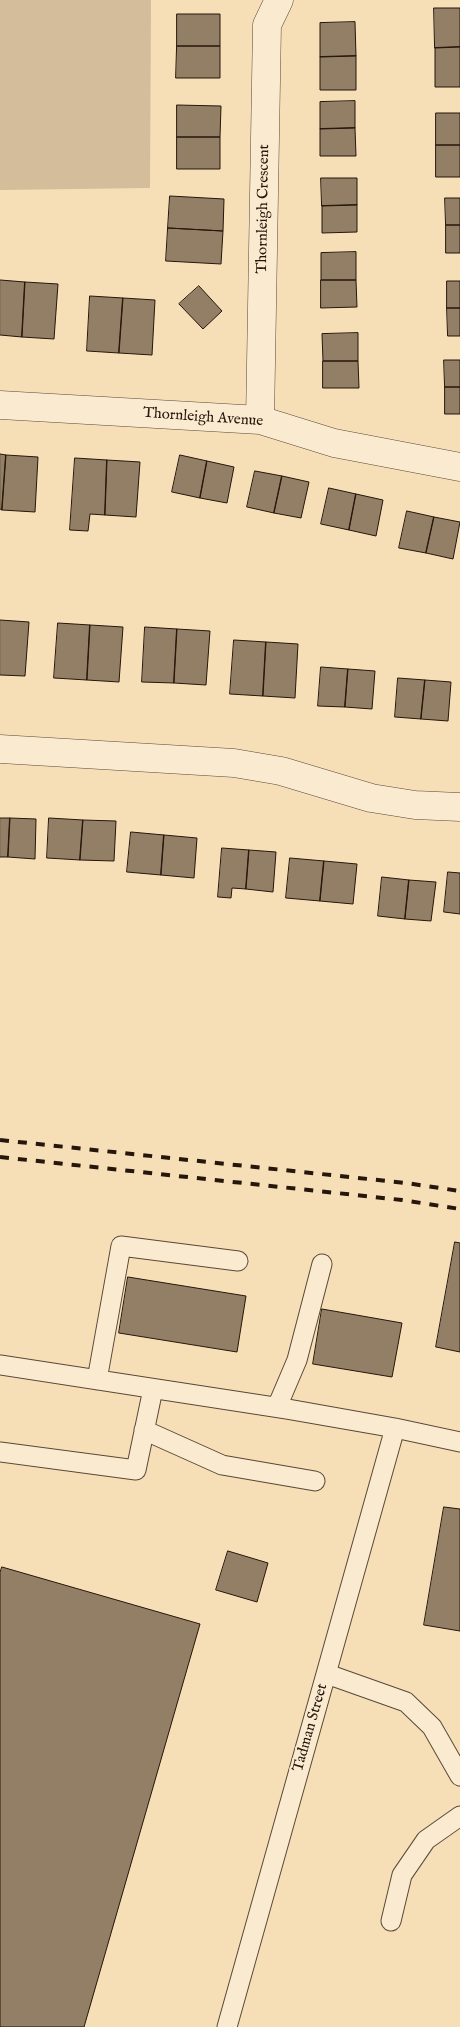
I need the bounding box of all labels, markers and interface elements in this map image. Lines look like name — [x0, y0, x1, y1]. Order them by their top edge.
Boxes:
street label: Thornleigh Crescent — [254, 144, 274, 274]
street label: Thornleigh Avenue — [142, 405, 264, 431]
street label: Tadman Street — [290, 1682, 332, 1774]

